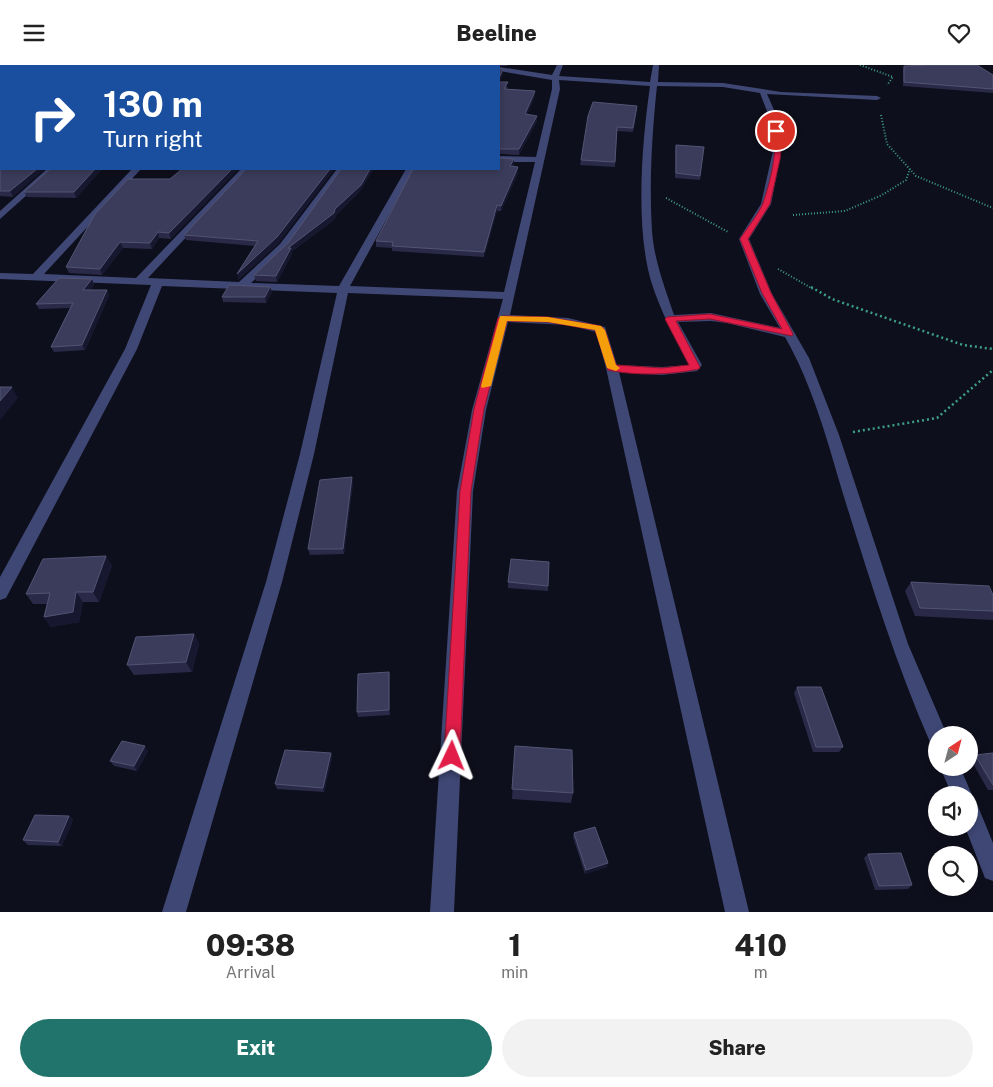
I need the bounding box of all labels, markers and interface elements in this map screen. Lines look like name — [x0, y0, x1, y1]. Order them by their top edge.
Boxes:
icon: menu — [20, 19, 48, 47]
icon: heart — [945, 19, 973, 47]
text: Beeline — [456, 20, 537, 46]
text: 130 m — [103, 84, 203, 125]
icon: right — [20, 85, 85, 150]
pin — [755, 110, 797, 152]
icon: arrive — [762, 117, 790, 145]
text: Turn right — [103, 126, 203, 152]
north arrow — [928, 726, 978, 776]
map controls — [928, 726, 978, 896]
position arrow — [425, 729, 477, 781]
button: sound — [928, 786, 978, 836]
button: search — [928, 846, 978, 896]
text: 09:38 — [206, 927, 295, 963]
text: 1 — [508, 927, 521, 963]
text: 410 — [734, 927, 787, 963]
text: Arrival — [226, 963, 275, 982]
text: min — [501, 963, 528, 982]
text: m — [754, 963, 768, 982]
button: Exit — [20, 1019, 492, 1077]
button: Share — [502, 1019, 973, 1077]

